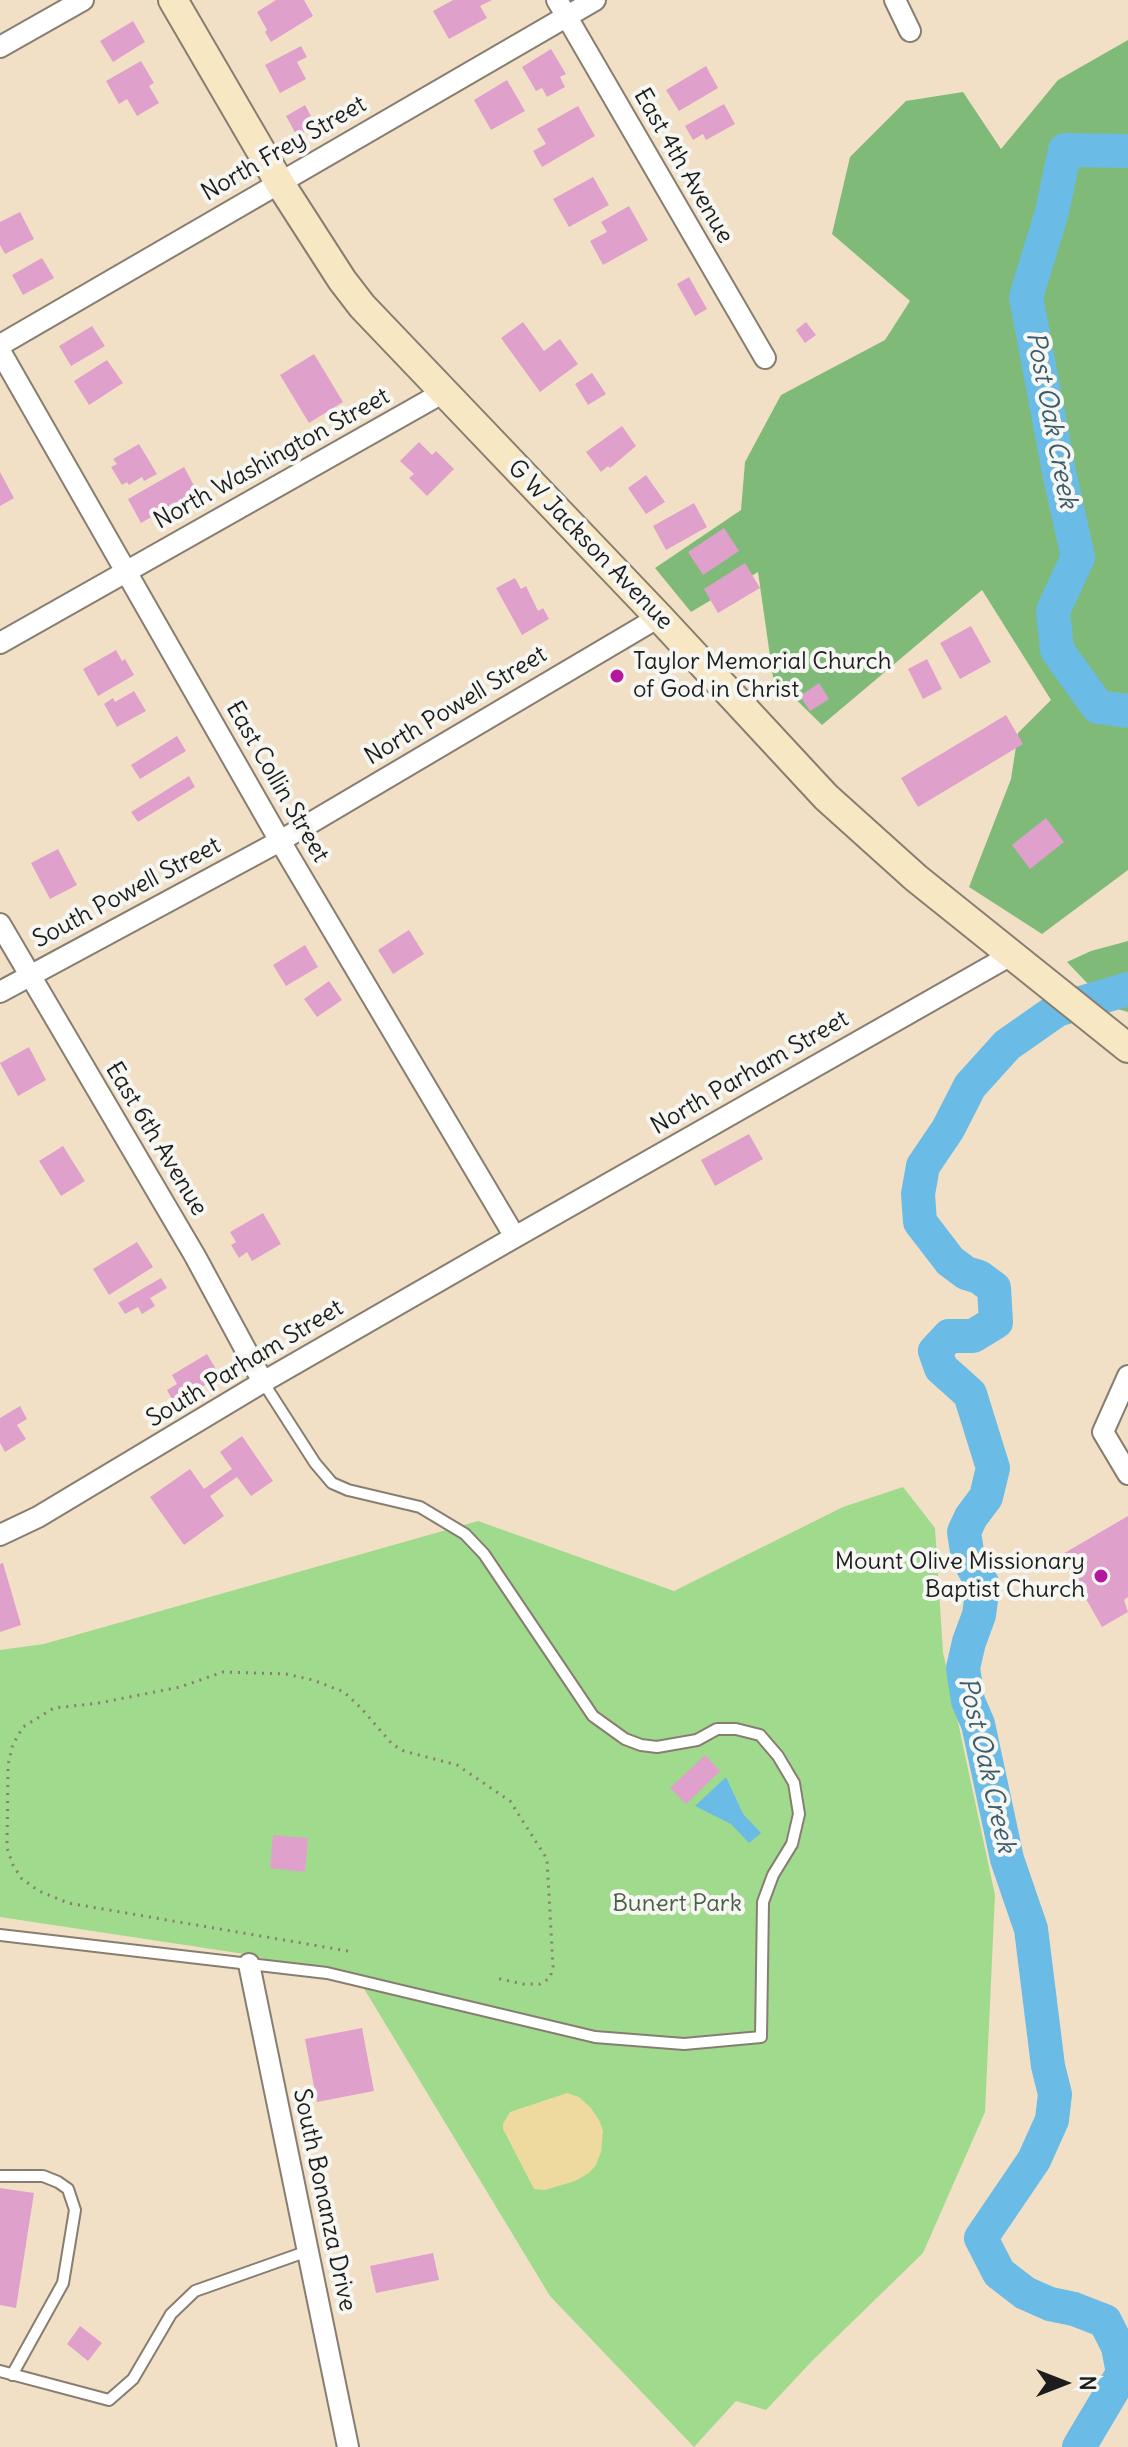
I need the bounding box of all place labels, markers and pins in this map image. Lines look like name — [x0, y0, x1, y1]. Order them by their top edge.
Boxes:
place label: Taylor Memorial Church of God in Christ — [633, 648, 891, 704]
marker: Taylor Memorial Church of God in Christ — [608, 667, 626, 685]
place label: Mount Olive Missionary Baptist Church — [835, 1548, 1085, 1604]
marker: Mount Olive Missionary Baptist Church — [1092, 1567, 1110, 1585]

